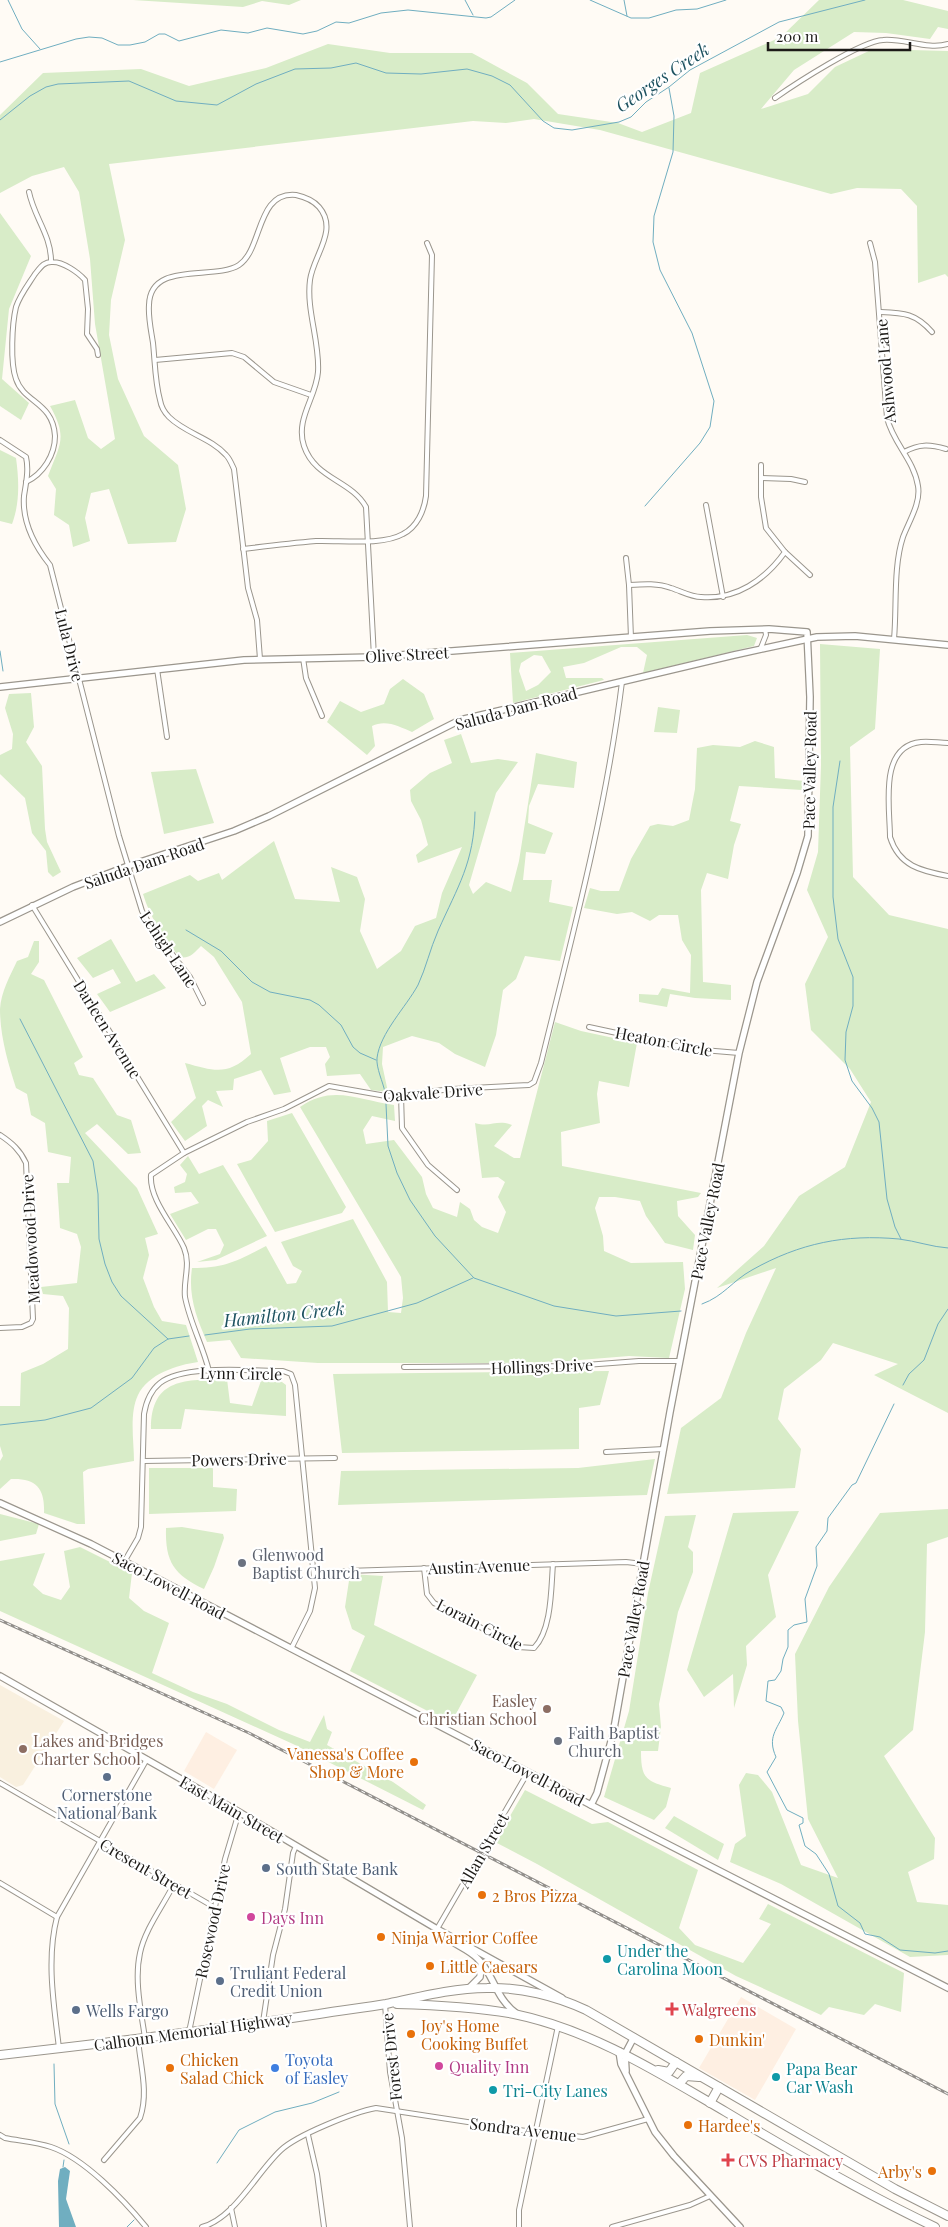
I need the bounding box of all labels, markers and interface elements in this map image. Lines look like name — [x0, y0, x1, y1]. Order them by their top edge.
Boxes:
scale bar — [768, 20, 910, 52]
text: 200 m — [776, 26, 819, 46]
water label: Georges Creek — [610, 37, 714, 117]
street label: Ashwood Lane — [870, 318, 900, 425]
street label: Lula Drive — [51, 606, 89, 684]
street label: Olive Street — [365, 641, 450, 667]
street label: Saluda Dam Road — [453, 682, 579, 734]
street label: Pace Valley Road — [797, 711, 821, 829]
street label: Saluda Dam Road — [81, 833, 207, 893]
street label: Lehigh Lane — [136, 906, 202, 992]
street label: Darleen Avenue — [69, 976, 147, 1082]
street label: Heaton Circle — [614, 1021, 714, 1061]
street label: Oakvale Drive — [382, 1078, 484, 1106]
street label: Pace Valley Road — [685, 1161, 729, 1281]
street label: Meadowood Drive — [16, 1174, 44, 1304]
water label: Hamilton Creek — [221, 1296, 346, 1332]
street label: Hollings Drive — [491, 1354, 593, 1378]
street label: Lynn Circle — [200, 1362, 282, 1384]
street label: Powers Drive — [191, 1448, 287, 1470]
place label: Glenwood Baptist Church — [252, 1544, 360, 1583]
street label: Saco Lowell Road — [109, 1546, 229, 1624]
street label: Austin Avenue — [427, 1554, 530, 1578]
marker: Glenwood Baptist Church — [236, 1557, 248, 1569]
street label: Pace Valley Road — [612, 1559, 654, 1679]
street label: Lorain Circle — [433, 1593, 527, 1655]
place label: Easley Christian School — [418, 1690, 537, 1729]
marker: Easley Christian School — [541, 1703, 553, 1715]
place label: Faith Baptist Church — [568, 1722, 659, 1761]
place label: Lakes and Bridges Charter School — [33, 1730, 163, 1769]
street label: Saco Lowell Road — [468, 1733, 588, 1811]
marker: Faith Baptist Church — [552, 1735, 564, 1747]
marker: Lakes and Bridges Charter School — [17, 1743, 29, 1755]
place label: Vanessa's Coffee Shop & More — [286, 1743, 404, 1782]
marker: Vanessa's Coffee Shop & More — [408, 1756, 420, 1768]
marker: Cornerstone National Bank — [101, 1771, 113, 1783]
street label: East Main Street — [176, 1771, 288, 1848]
place label: Cornerstone National Bank — [57, 1784, 157, 1823]
street label: Allan Street — [452, 1808, 513, 1892]
street label: Cresent Street — [96, 1833, 196, 1903]
place label: South State Bank — [276, 1858, 398, 1879]
street label: Rosewood Drive — [190, 1862, 234, 1980]
marker: South State Bank — [260, 1862, 272, 1874]
place label: 2 Bros Pizza — [492, 1885, 578, 1906]
marker: 2 Bros Pizza — [476, 1889, 488, 1901]
place label: Days Inn — [261, 1907, 324, 1928]
marker: Days Inn — [245, 1911, 257, 1923]
place label: Ninja Warrior Coffee — [391, 1927, 538, 1948]
marker: Ninja Warrior Coffee — [375, 1931, 387, 1943]
place label: Under the Carolina Moon — [617, 1940, 723, 1979]
marker: Under the Carolina Moon — [601, 1953, 613, 1965]
place label: Little Caesars — [440, 1956, 538, 1977]
marker: Little Caesars — [424, 1960, 436, 1972]
place label: Truliant Federal Credit Union — [230, 1962, 347, 2001]
marker: Truliant Federal Credit Union — [214, 1975, 226, 1987]
place label: Walgreens — [681, 1999, 756, 2020]
place label: Wells Fargo — [85, 2000, 169, 2021]
marker: Walgreens — [666, 2003, 678, 2015]
marker: Wells Fargo — [70, 2004, 82, 2016]
street label: Calhoun Memorial Highway — [92, 2007, 294, 2055]
street label: Forest Drive — [376, 2012, 406, 2102]
place label: Joy's Home Cooking Buffet — [420, 2015, 528, 2054]
marker: Joy's Home Cooking Buffet — [405, 2028, 417, 2040]
place label: Dunkin' — [709, 2029, 765, 2050]
marker: Dunkin' — [693, 2033, 705, 2045]
place label: Chicken Salad Chick — [180, 2049, 264, 2088]
place label: Toyota of Easley — [285, 2049, 348, 2088]
place label: Quality Inn — [449, 2056, 530, 2077]
place label: Papa Bear Car Wash — [786, 2058, 857, 2097]
marker: Quality Inn — [433, 2060, 445, 2072]
marker: Chicken Salad Chick — [164, 2062, 176, 2074]
marker: Toyota of Easley — [269, 2062, 281, 2074]
marker: Papa Bear Car Wash — [770, 2071, 782, 2083]
place label: Tri-City Lanes — [503, 2080, 608, 2101]
marker: Tri-City Lanes — [487, 2084, 499, 2096]
street label: Sondra Avenue — [468, 2112, 578, 2146]
place label: Hardee's — [698, 2115, 760, 2136]
marker: Hardee's — [682, 2119, 694, 2131]
place label: CVS Pharmacy — [738, 2150, 843, 2171]
marker: CVS Pharmacy — [722, 2154, 734, 2166]
place label: Arby's — [877, 2161, 922, 2182]
marker: Arby's — [926, 2165, 938, 2177]

